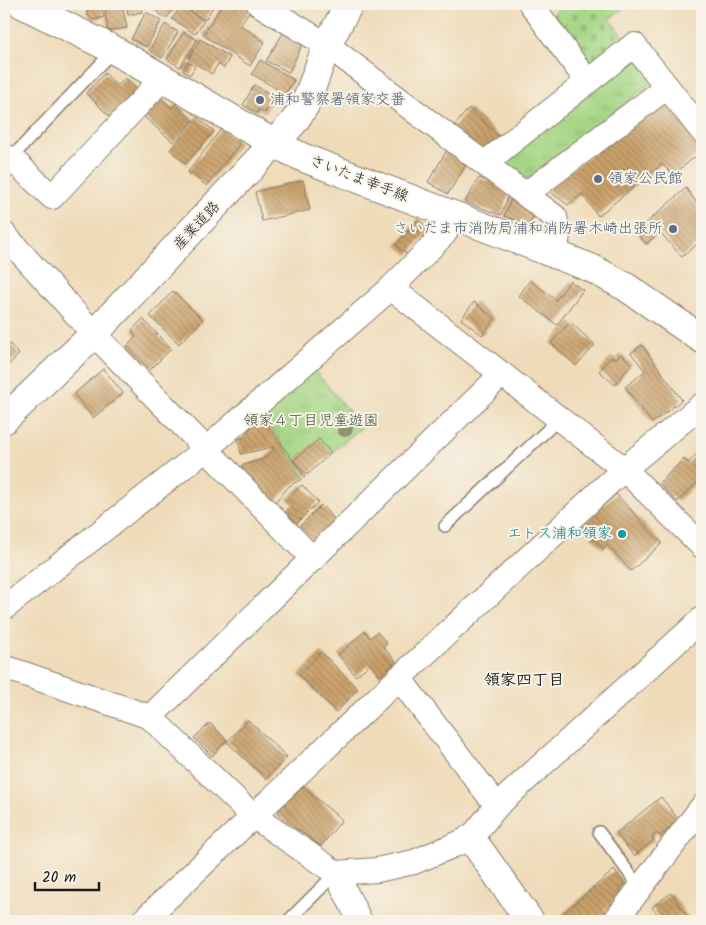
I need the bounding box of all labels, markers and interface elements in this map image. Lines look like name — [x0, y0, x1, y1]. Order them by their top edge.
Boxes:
place label: 浦和警察署領家交番 — [270, 88, 405, 112]
marker: 浦和警察署領家交番 — [254, 94, 266, 106]
street label: さいたま幸手線 — [306, 149, 412, 209]
place label: 領家公民館 — [608, 167, 683, 191]
marker: 領家公民館 — [592, 173, 604, 185]
street label: 産業道路 — [168, 196, 226, 256]
place label: さいたま市消防局浦和消防署木崎出張所 — [394, 217, 663, 241]
marker: さいたま市消防局浦和消防署木崎出張所 — [667, 223, 679, 235]
park label: 領家４丁目児童遊園 — [243, 409, 379, 433]
place label: エトス浦和領家 — [507, 522, 612, 546]
marker: エトス浦和領家 — [616, 528, 628, 540]
district label: 領家四丁目 — [484, 668, 564, 693]
scale bar — [35, 860, 99, 892]
text: 20 m — [42, 866, 76, 890]

